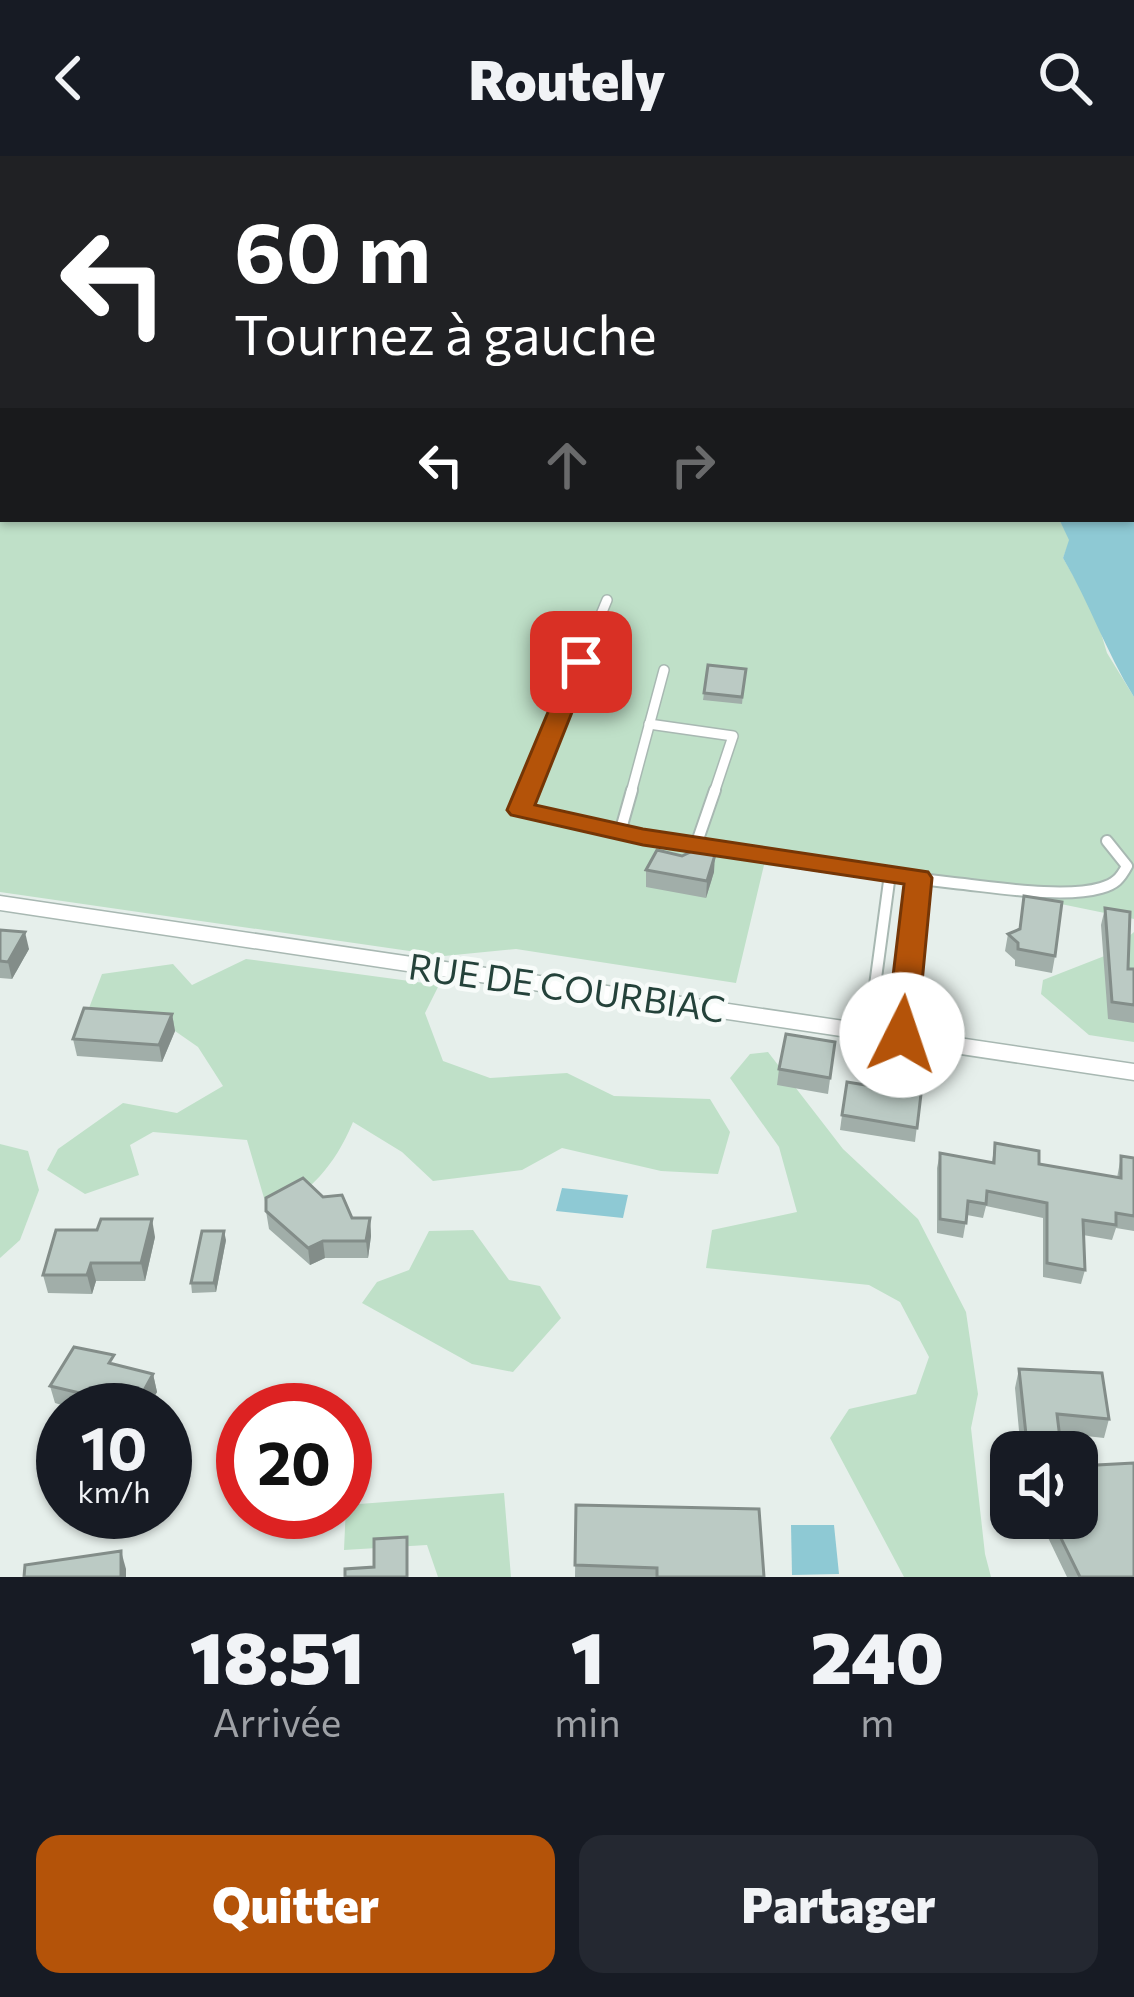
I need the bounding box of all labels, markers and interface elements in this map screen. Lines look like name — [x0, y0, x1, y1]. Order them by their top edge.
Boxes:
icon: back — [36, 45, 102, 111]
text: Routely — [469, 45, 665, 111]
icon: search — [1032, 45, 1098, 111]
text: 60 m — [234, 198, 431, 300]
icon: left — [36, 204, 192, 360]
text: Tournez à gauche — [234, 300, 657, 366]
icon: left — [408, 432, 474, 498]
icon: ahead — [534, 432, 600, 498]
icon: right — [660, 432, 726, 498]
pin — [530, 611, 632, 713]
icon: arrive — [548, 629, 614, 695]
street label: RUE DE COURBIAC — [406, 942, 728, 1030]
position arrow — [839, 972, 965, 1098]
speed limit sign: 20 — [216, 1383, 372, 1539]
text: 10 — [80, 1409, 148, 1482]
map controls — [990, 1431, 1098, 1539]
button: sound — [990, 1431, 1098, 1539]
text: km/h — [78, 1472, 150, 1509]
text: 18:51 — [190, 1611, 364, 1699]
text: 1 — [571, 1611, 604, 1699]
text: 240 — [810, 1611, 944, 1699]
text: Arrivée — [213, 1697, 341, 1745]
text: min — [554, 1697, 621, 1745]
text: m — [860, 1697, 894, 1745]
button: Quitter — [36, 1835, 555, 1973]
button: Partager — [579, 1835, 1098, 1973]

